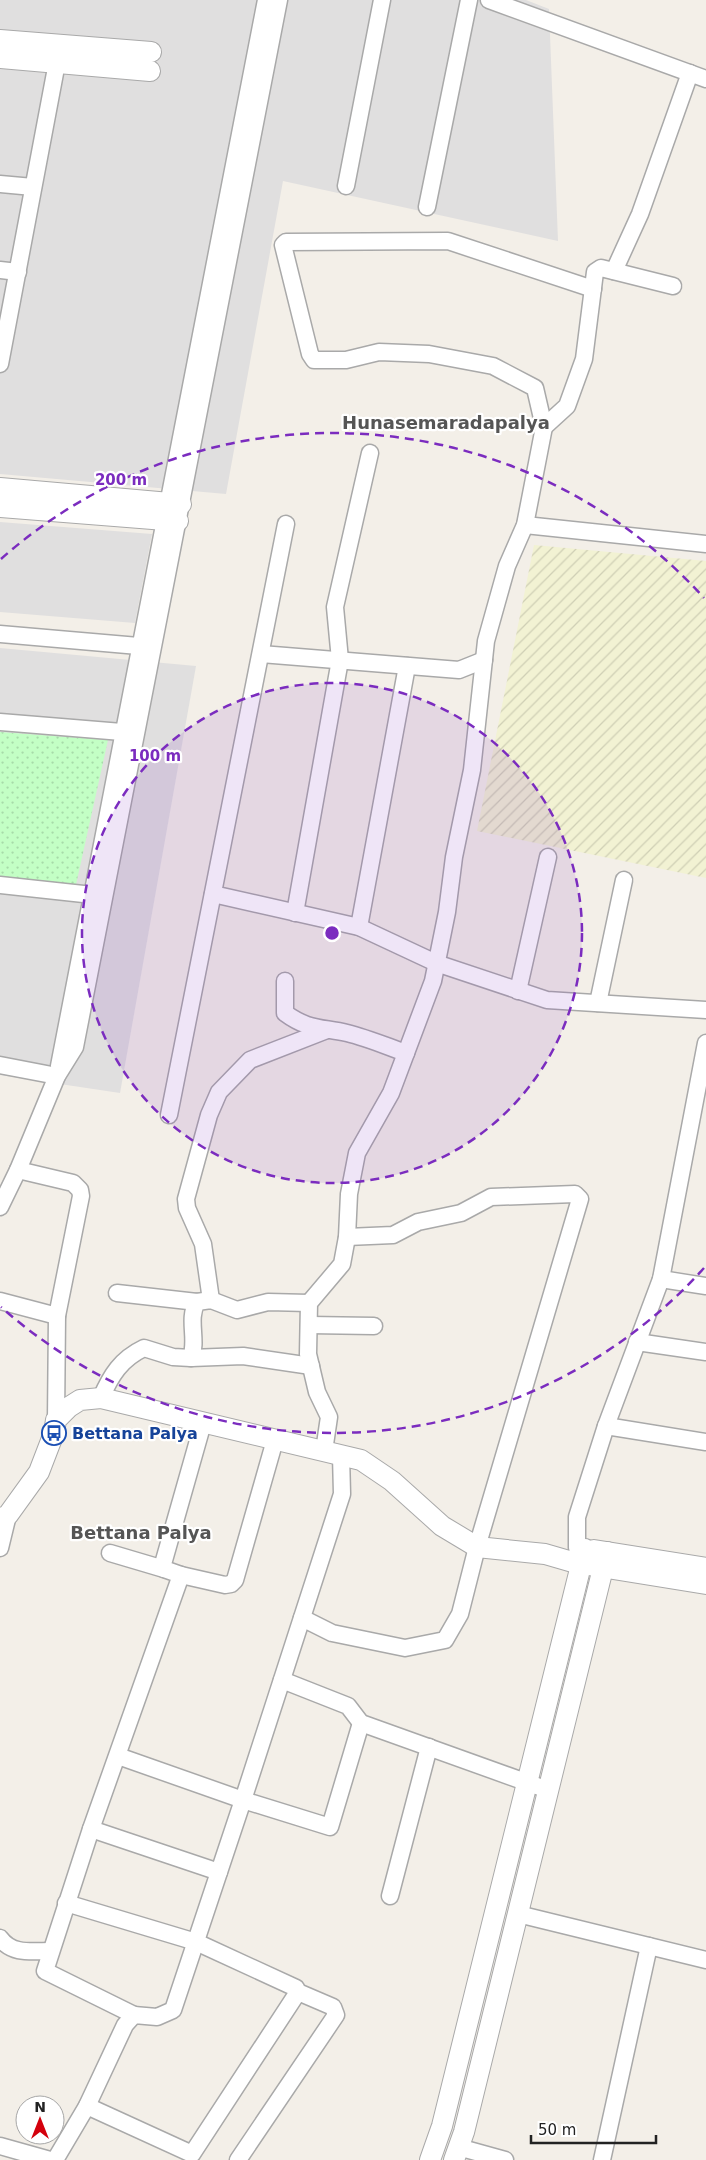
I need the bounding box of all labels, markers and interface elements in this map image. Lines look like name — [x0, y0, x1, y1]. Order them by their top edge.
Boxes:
district label: Hunasemaradapalya — [342, 412, 550, 433]
text: 200 m — [95, 471, 147, 489]
text: 100 m — [129, 747, 181, 765]
centre of rings — [323, 924, 341, 942]
bus stop icon: Bettana Palya — [41, 1420, 67, 1446]
place label: Bettana Palya — [72, 1424, 198, 1443]
district label: Bettana Palya — [70, 1522, 212, 1543]
north arrow — [15, 2095, 65, 2145]
text: N — [34, 2099, 46, 2115]
scale bar — [531, 2112, 656, 2144]
text: 50 m — [538, 2121, 576, 2139]

